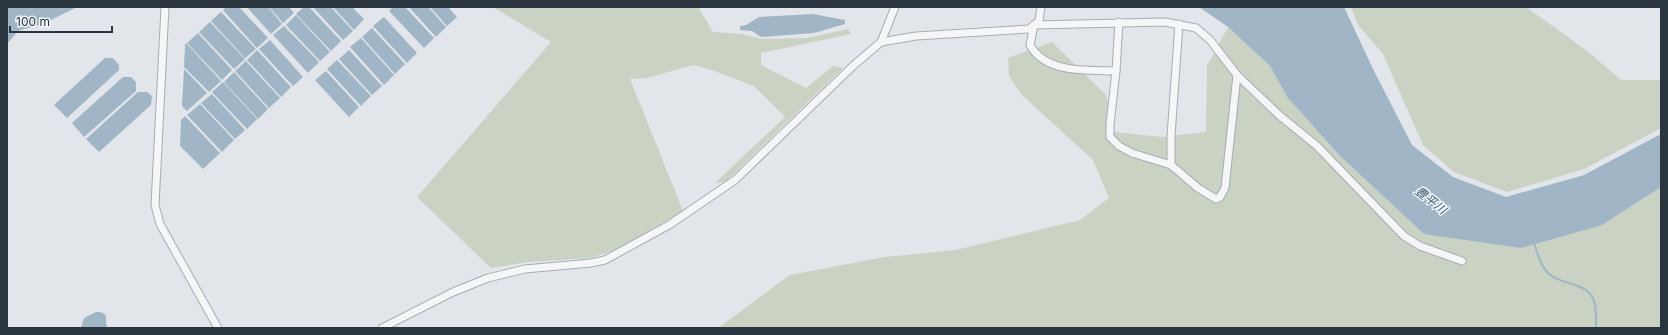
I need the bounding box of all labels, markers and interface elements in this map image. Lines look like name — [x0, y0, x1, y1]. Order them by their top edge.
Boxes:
scale bar — [10, 8, 112, 34]
text: 100 m — [16, 14, 50, 29]
water label: 豊平川 — [1412, 183, 1451, 218]

